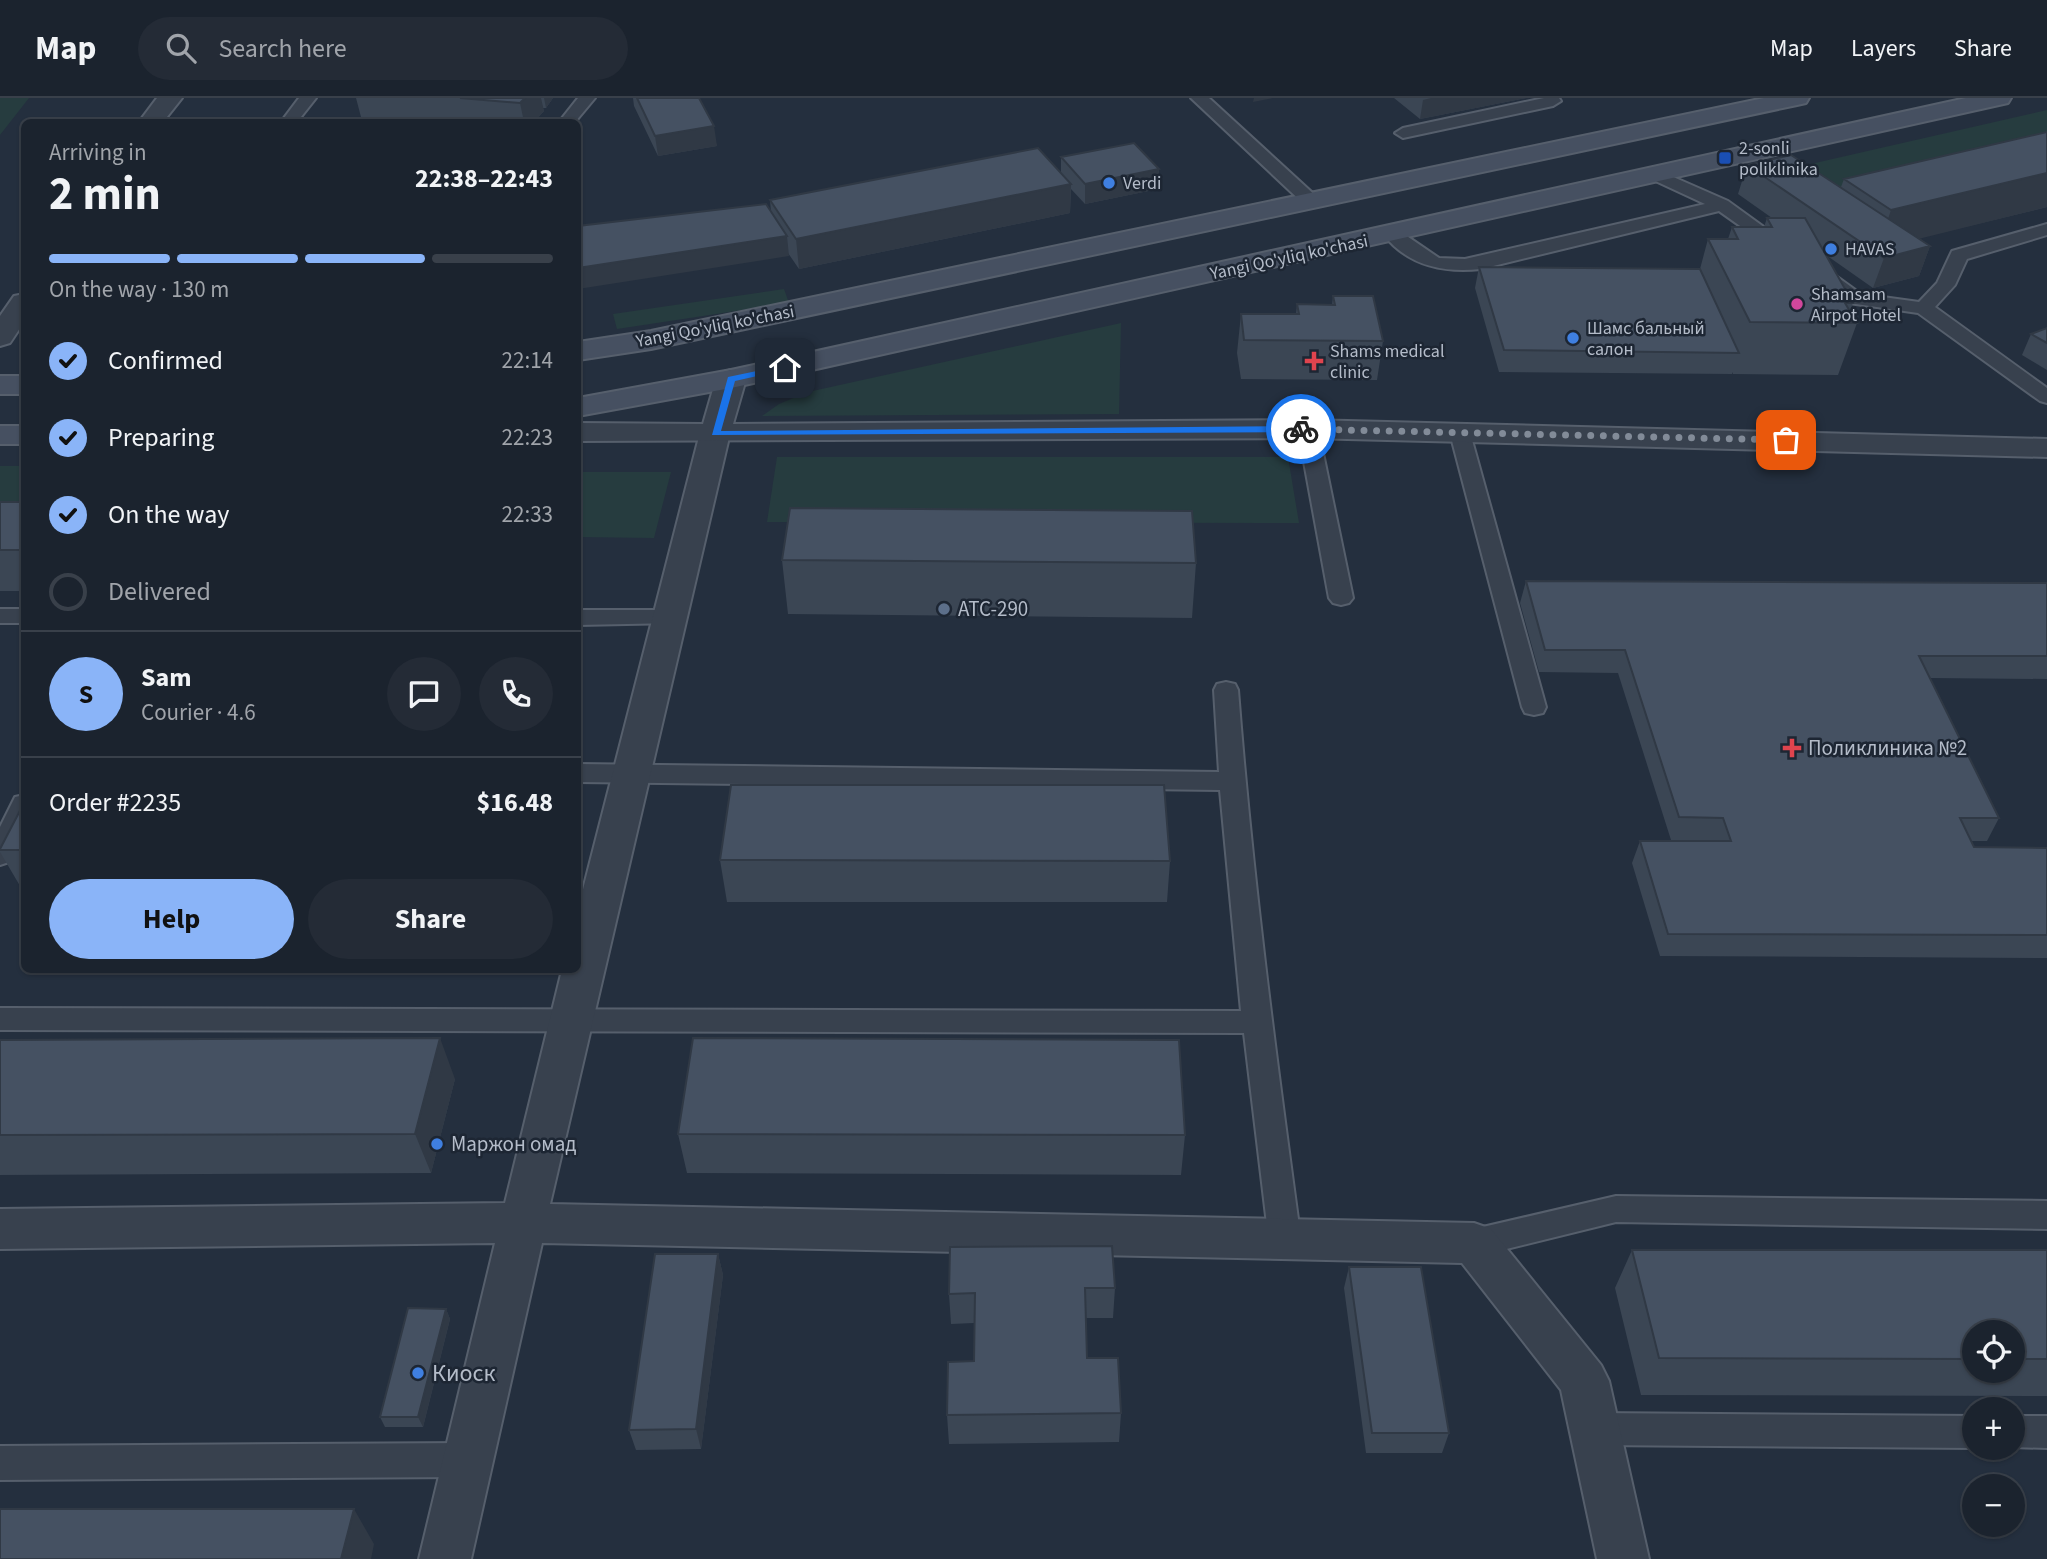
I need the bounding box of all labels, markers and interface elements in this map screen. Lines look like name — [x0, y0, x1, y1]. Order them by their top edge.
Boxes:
search box — [138, 17, 628, 80]
text: Map — [35, 25, 96, 72]
icon: search — [162, 29, 200, 67]
text: Search here — [218, 30, 347, 67]
text: Map — [1770, 31, 1813, 66]
text: Layers — [1851, 31, 1916, 66]
text: Share — [1954, 31, 2012, 66]
text: Arriving in — [49, 136, 147, 169]
place label: 2-sonli poliklinika — [1739, 136, 1818, 182]
marker: 2-sonli poliklinika — [1717, 150, 1733, 166]
text: 22:38–22:43 — [415, 160, 553, 197]
text: 2 min — [49, 162, 161, 227]
place label: Verdi — [1123, 171, 1161, 196]
marker: Verdi — [1101, 175, 1117, 191]
street label: Yangi Qo'yliq ko'chasi — [1207, 229, 1370, 287]
place label: HAVAS — [1845, 237, 1895, 262]
marker: HAVAS — [1823, 241, 1839, 257]
text: On the way · 130 m — [49, 273, 229, 306]
place label: Shamsam Airpot Hotel — [1811, 282, 1901, 328]
marker: Shamsam Airpot Hotel — [1789, 296, 1805, 312]
street label: Yangi Qo'yliq ko'chasi — [633, 299, 796, 354]
place label: Шамс бальный салон — [1587, 316, 1705, 362]
marker: Шамс бальный салон — [1565, 330, 1581, 346]
pin — [755, 338, 815, 398]
place label: Shams medical clinic — [1330, 339, 1445, 385]
icon: check — [49, 342, 87, 380]
text: Confirmed — [108, 342, 223, 379]
text: 22:14 — [502, 344, 553, 377]
icon: home — [766, 349, 804, 387]
marker: Shams medical clinic — [1304, 351, 1324, 371]
courier — [1266, 394, 1336, 464]
icon: bike — [1282, 410, 1320, 448]
pin — [1756, 410, 1816, 470]
icon: check — [49, 419, 87, 457]
text: Preparing — [108, 419, 214, 456]
text: 22:23 — [502, 421, 553, 454]
icon: bag — [1767, 421, 1805, 459]
icon: check — [49, 496, 87, 534]
text: On the way — [108, 496, 229, 533]
text: 22:33 — [502, 498, 553, 531]
text: Delivered — [108, 573, 211, 610]
place label: ATC-290 — [958, 594, 1028, 624]
marker: ATC-290 — [936, 601, 952, 617]
button: chat — [387, 657, 461, 731]
button: phone — [479, 657, 553, 731]
text: Sam — [141, 659, 191, 696]
text: S — [79, 676, 93, 713]
text: Courier · 4.6 — [141, 696, 256, 729]
place label: Поликлиника №2 — [1808, 733, 1967, 763]
marker: Поликлиника №2 — [1782, 738, 1802, 758]
text: Order #2235 — [49, 784, 181, 821]
text: $16.48 — [477, 784, 553, 821]
button: Help — [49, 879, 294, 959]
button: Share — [308, 879, 553, 959]
place label: Маржон омад — [451, 1129, 576, 1159]
marker: Маржон омад — [429, 1136, 445, 1152]
map controls — [1962, 1320, 2025, 1537]
button: locate — [1962, 1320, 2025, 1383]
place label: Киоск — [432, 1356, 495, 1391]
marker: Киоск — [410, 1365, 426, 1381]
button: + — [1962, 1397, 2025, 1460]
button: − — [1962, 1474, 2025, 1537]

